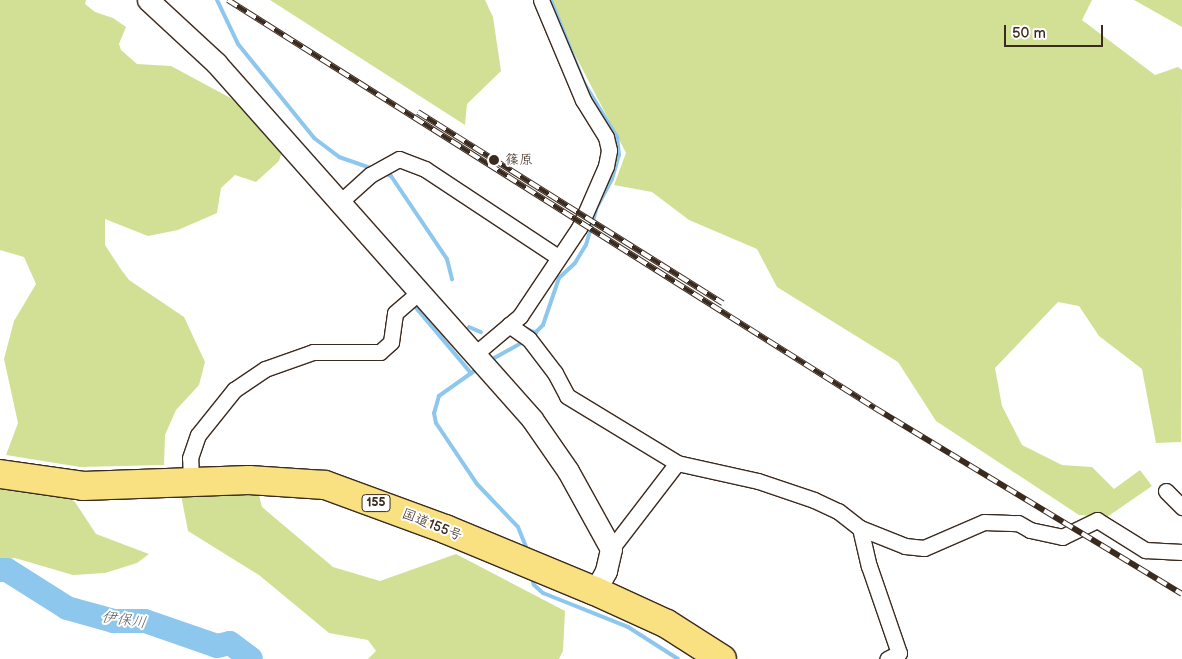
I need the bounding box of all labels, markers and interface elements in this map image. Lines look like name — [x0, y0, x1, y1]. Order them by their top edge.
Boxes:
scale bar — [1007, 15, 1106, 47]
text: 50 m — [1012, 24, 1046, 43]
place label: 篠原 — [505, 152, 533, 168]
marker: 篠原 — [487, 153, 501, 167]
road number: 155 — [361, 493, 391, 512]
street label: 国道155号 — [399, 505, 465, 545]
water label: 伊保川 — [100, 608, 148, 632]

